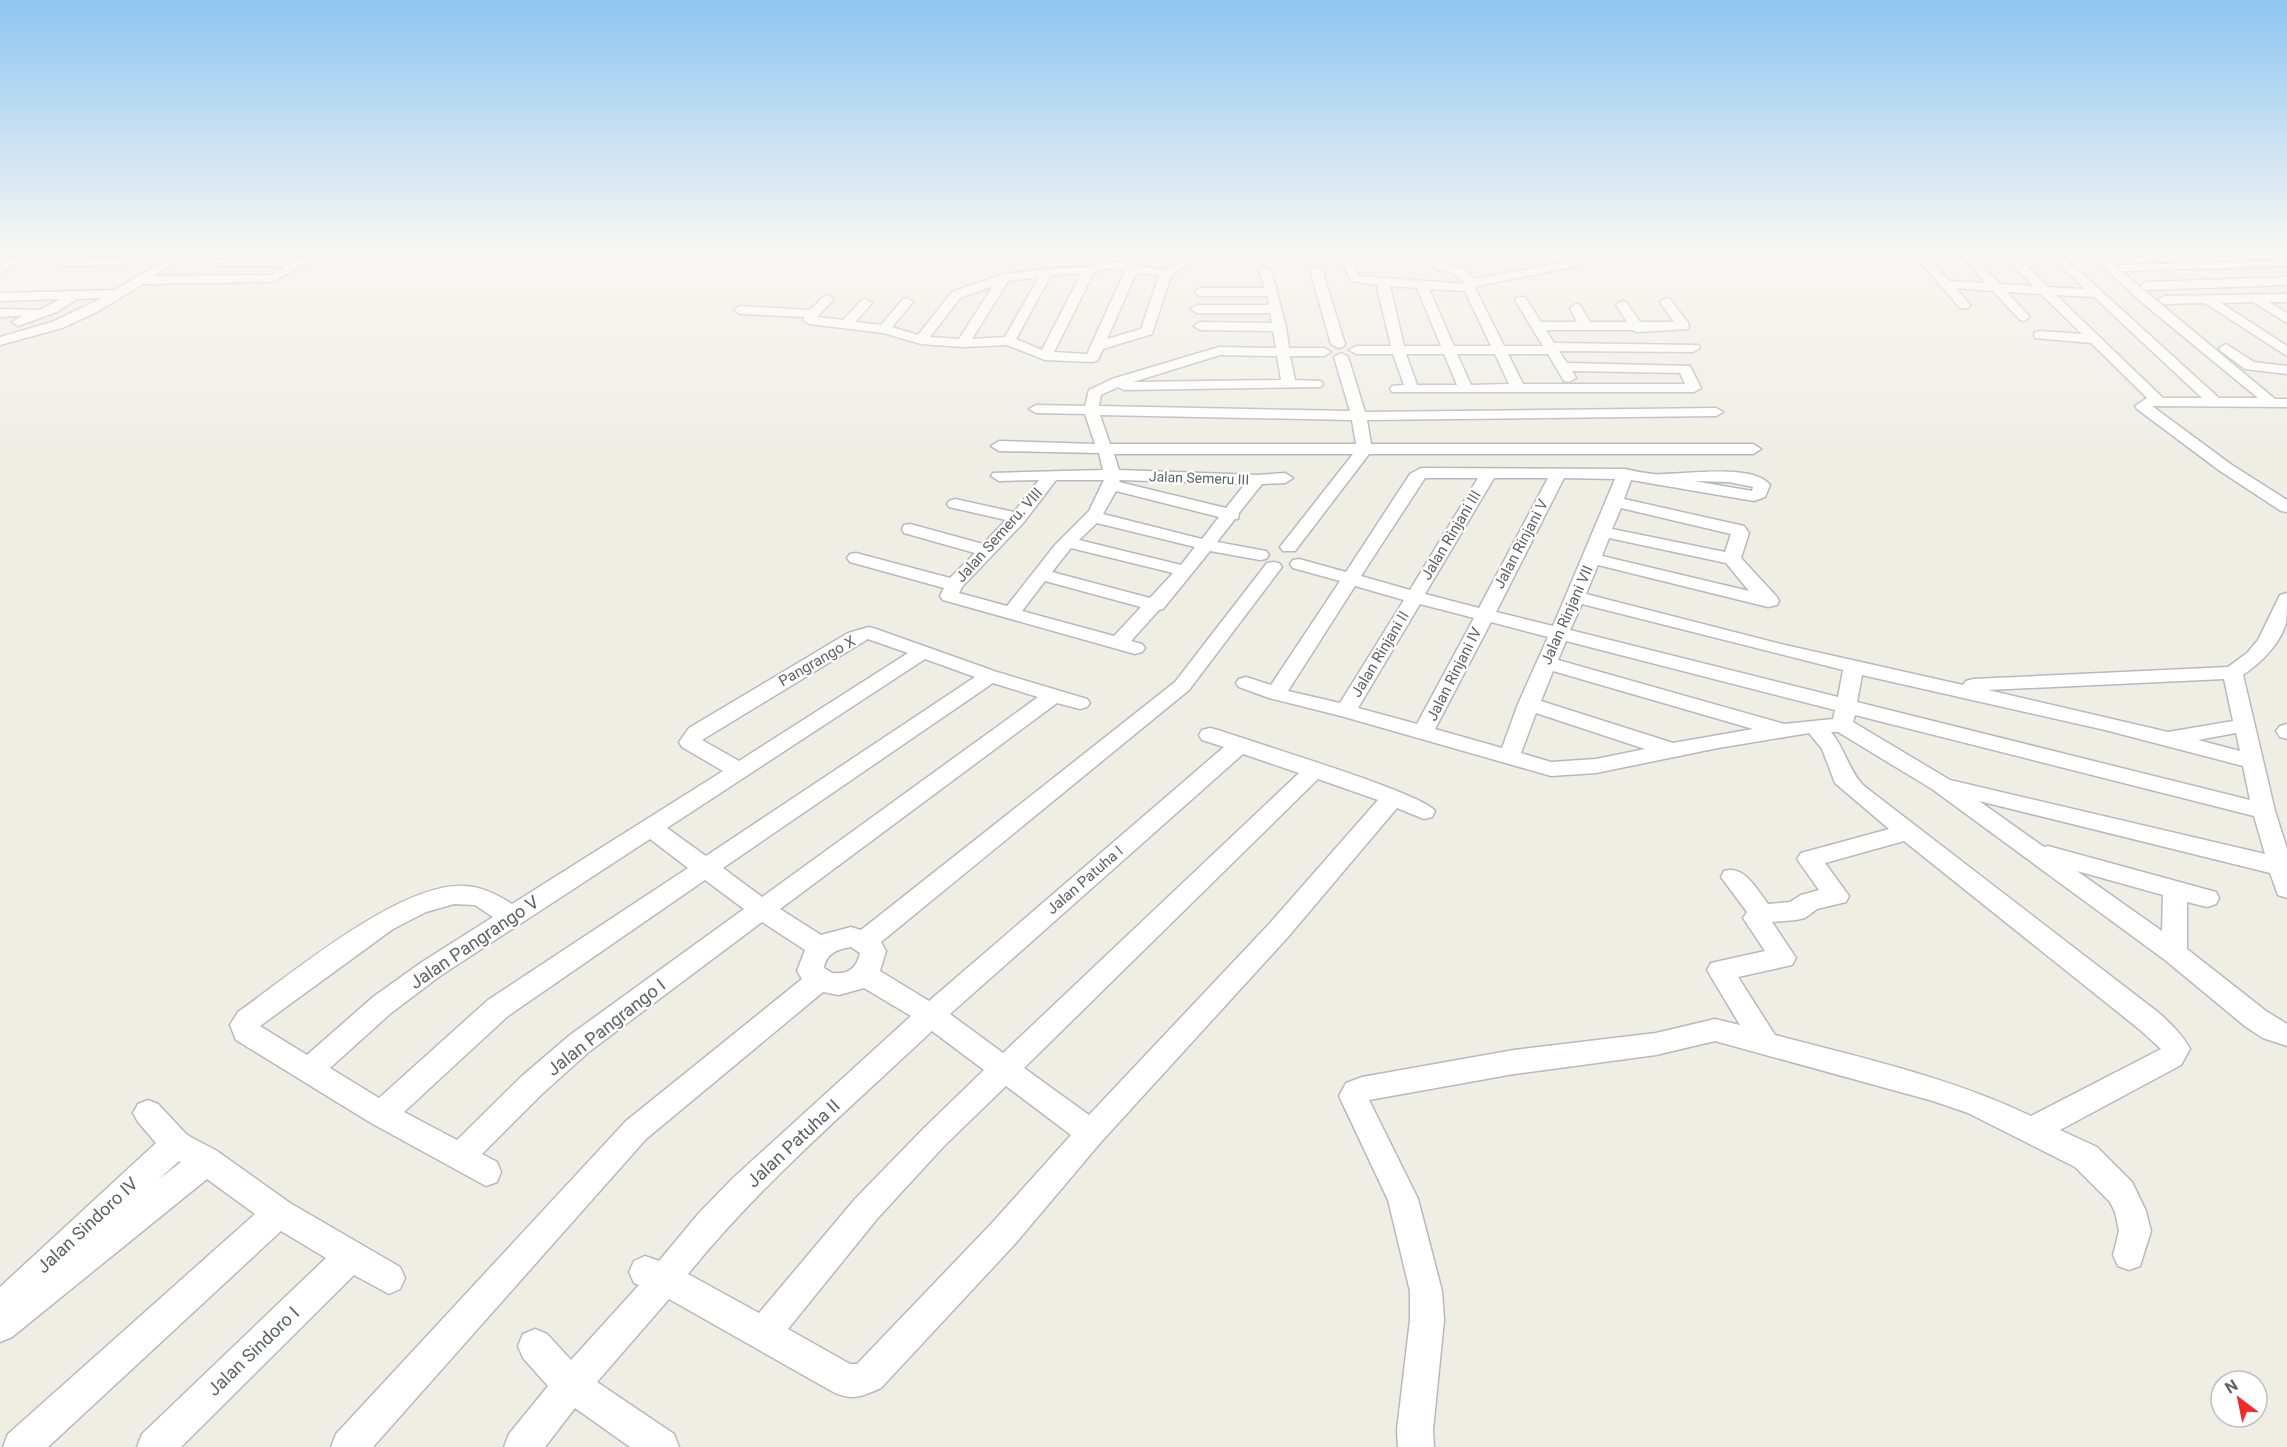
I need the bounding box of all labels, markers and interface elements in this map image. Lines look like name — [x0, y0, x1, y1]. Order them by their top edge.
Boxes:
street label: Jalan Semeru III — [1149, 468, 1249, 488]
street label: Jalan Semeru. VIII — [952, 484, 1046, 586]
street label: Jalan Rinjani III — [1417, 487, 1485, 583]
street label: Jalan Rinjani V — [1490, 496, 1552, 592]
street label: Jalan Rinjani VII — [1537, 563, 1597, 667]
street label: Jalan Rinjani II — [1347, 608, 1413, 700]
street label: Jalan Rinjani IV — [1423, 624, 1485, 724]
street label: Pangrango X — [775, 632, 859, 690]
street label: Jalan Patuha I — [1043, 842, 1127, 918]
street label: Jalan Pangrango V — [405, 891, 543, 993]
street label: Jalan Pangrango I — [543, 974, 669, 1080]
street label: Jalan Patuha II — [742, 1095, 844, 1191]
street label: Jalan Sindoro IV — [32, 1172, 142, 1277]
street label: Jalan Sindoro I — [203, 1302, 303, 1400]
north arrow — [2209, 1369, 2269, 1429]
text: N — [2221, 1376, 2241, 1398]

